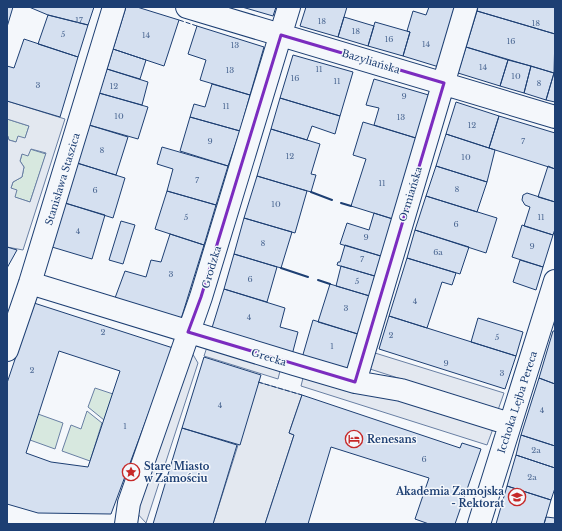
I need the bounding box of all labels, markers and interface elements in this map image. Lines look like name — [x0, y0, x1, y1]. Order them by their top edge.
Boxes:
house number: 17 — [75, 15, 84, 25]
house number: 18 — [318, 16, 326, 26]
house number: 18 — [532, 18, 540, 28]
house number: 18 — [352, 26, 360, 36]
house number: 5 — [61, 29, 66, 39]
house number: 14 — [142, 30, 150, 40]
house number: 16 — [385, 34, 393, 44]
house number: 16 — [507, 36, 515, 46]
house number: 14 — [422, 39, 430, 49]
house number: 13 — [231, 40, 239, 50]
street label: Bazyliańska — [340, 46, 402, 77]
house number: 14 — [479, 62, 487, 72]
house number: 11 — [315, 64, 323, 74]
house number: 13 — [226, 65, 234, 75]
house number: 10 — [511, 71, 521, 81]
house number: 16 — [291, 73, 299, 83]
house number: 11 — [333, 76, 341, 86]
house number: 8 — [537, 78, 542, 88]
house number: 3 — [36, 80, 41, 90]
house number: 12 — [110, 81, 118, 91]
house number: 9 — [401, 91, 407, 101]
house number: 11 — [222, 101, 230, 111]
house number: 10 — [114, 111, 124, 121]
house number: 13 — [397, 112, 405, 122]
house number: 12 — [468, 120, 476, 130]
street label: Stanisława Staszica — [42, 131, 83, 227]
house number: 9 — [207, 136, 213, 146]
house number: 7 — [521, 136, 526, 146]
house number: 8 — [100, 145, 105, 155]
house number: 12 — [286, 151, 294, 161]
house number: 10 — [461, 152, 471, 162]
street label: Ormiańska — [396, 165, 425, 223]
house number: 7 — [195, 175, 200, 185]
house number: 11 — [378, 178, 386, 188]
house number: 8 — [455, 184, 460, 194]
house number: 6 — [92, 185, 98, 195]
house number: 10 — [271, 199, 281, 209]
house number: 5 — [184, 212, 189, 222]
house number: 11 — [537, 212, 545, 222]
house number: 6 — [453, 219, 459, 229]
house number: 4 — [76, 226, 81, 236]
house number: 9 — [363, 232, 369, 242]
house number: 8 — [261, 238, 266, 248]
house number: 9 — [529, 241, 535, 251]
street label: Grodzka — [199, 244, 224, 290]
house number: 6a — [433, 247, 443, 257]
house number: 7 — [360, 254, 365, 264]
house number: 3 — [169, 269, 174, 279]
house number: 6 — [247, 274, 253, 284]
house number: 5 — [355, 276, 360, 286]
house number: 4 — [413, 296, 418, 306]
house number: 3 — [344, 303, 349, 313]
house number: 4 — [247, 312, 252, 322]
house number: 2 — [101, 327, 106, 337]
house number: 2 — [389, 330, 394, 340]
house number: 5 — [495, 332, 500, 342]
house number: 1 — [330, 341, 334, 351]
street label: Grecka — [250, 346, 288, 369]
street label: Icchoka Lejba Pereca — [495, 349, 540, 455]
house number: 9 — [443, 358, 449, 368]
house number: 2 — [30, 365, 35, 375]
house number: 3 — [500, 368, 505, 378]
house number: 4 — [218, 400, 223, 410]
house number: 4 — [540, 405, 545, 415]
house number: 1 — [123, 421, 127, 431]
hotel icon: Renesans — [344, 429, 364, 449]
place label: Renesans — [367, 433, 417, 446]
house number: 2a — [531, 445, 541, 455]
house number: 6 — [421, 454, 427, 464]
place label: Stare Miasto w Zamościu — [144, 460, 210, 485]
place icon: Stare Miasto w Zamościu — [121, 462, 141, 482]
house number: 2a — [527, 472, 537, 482]
place label: Akademia Zamojska - Rektorat — [395, 485, 504, 510]
school or university icon: Akademia Zamojska - Rektorat — [507, 487, 527, 507]

